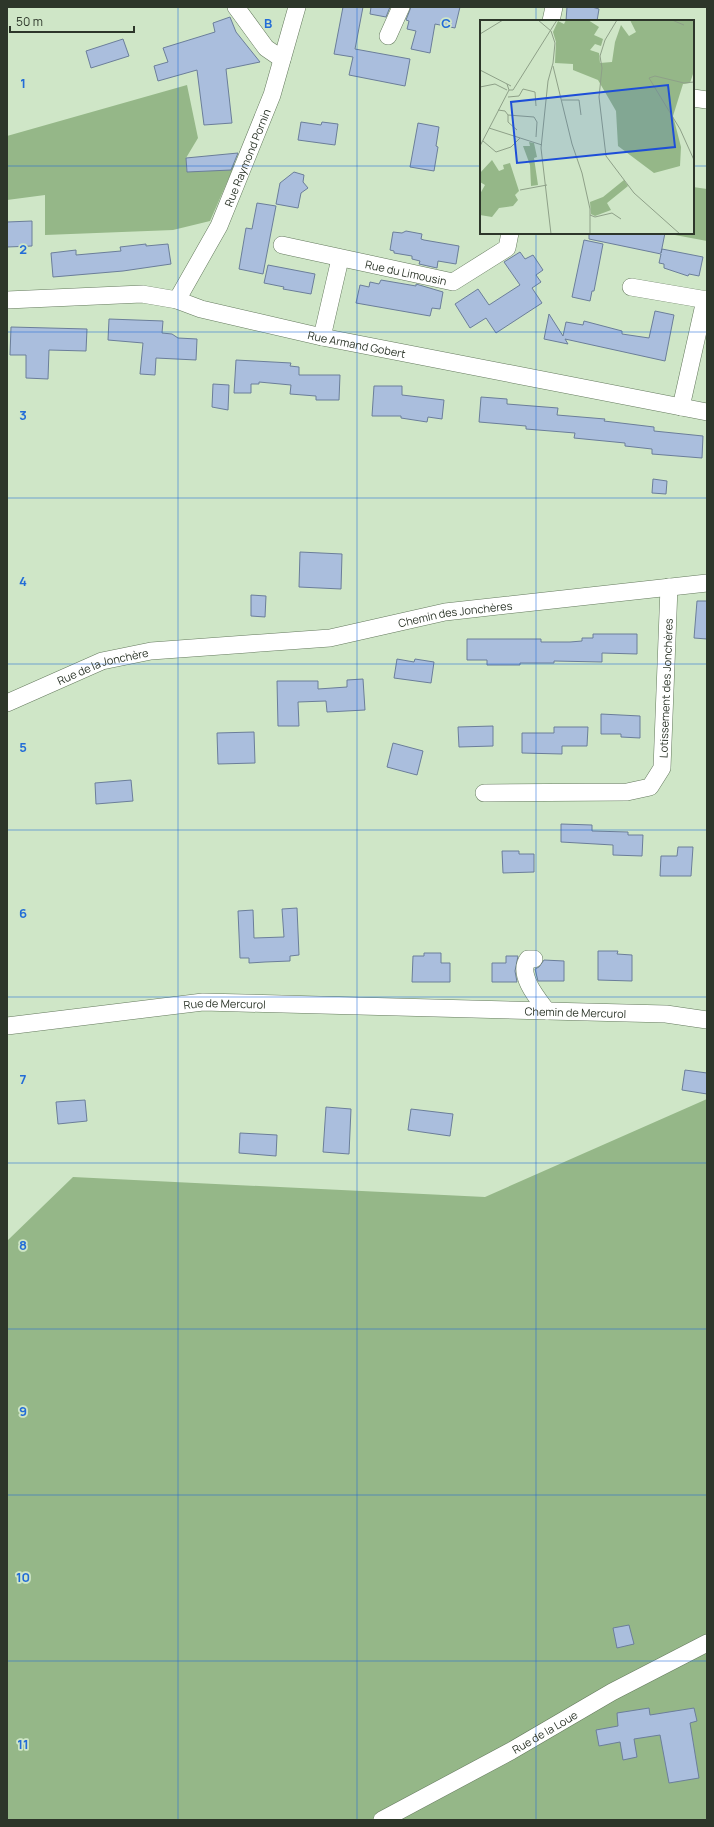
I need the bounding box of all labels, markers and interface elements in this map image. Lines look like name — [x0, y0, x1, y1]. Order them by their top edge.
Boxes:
scale bar — [10, 8, 134, 34]
text: 50 m — [16, 13, 43, 30]
text: B — [264, 14, 272, 32]
text: C — [441, 14, 451, 32]
inset map — [480, 20, 694, 234]
text: 1 — [20, 74, 26, 92]
street label: Rue Raymond Pornin — [220, 106, 273, 209]
text: 2 — [19, 240, 27, 258]
street label: Rue du Limousin — [364, 256, 448, 288]
street label: Rue Armand Gobert — [307, 327, 407, 361]
text: 3 — [19, 406, 27, 424]
text: 4 — [19, 572, 27, 590]
street label: Chemin des Jonchères — [396, 597, 513, 630]
street label: Lotissement des Jonchères — [655, 618, 675, 758]
street label: Rue de la Jonchère — [54, 644, 150, 688]
text: 5 — [19, 738, 27, 756]
text: 6 — [19, 904, 27, 922]
street label: Rue de Mercurol — [183, 994, 266, 1012]
street label: Chemin de Mercurol — [524, 1003, 626, 1020]
text: 7 — [20, 1070, 27, 1088]
text: 8 — [19, 1236, 27, 1254]
text: 9 — [19, 1402, 27, 1420]
text: 10 — [16, 1568, 30, 1586]
street label: Rue de la Loue — [509, 1706, 580, 1756]
text: 11 — [17, 1735, 29, 1753]

